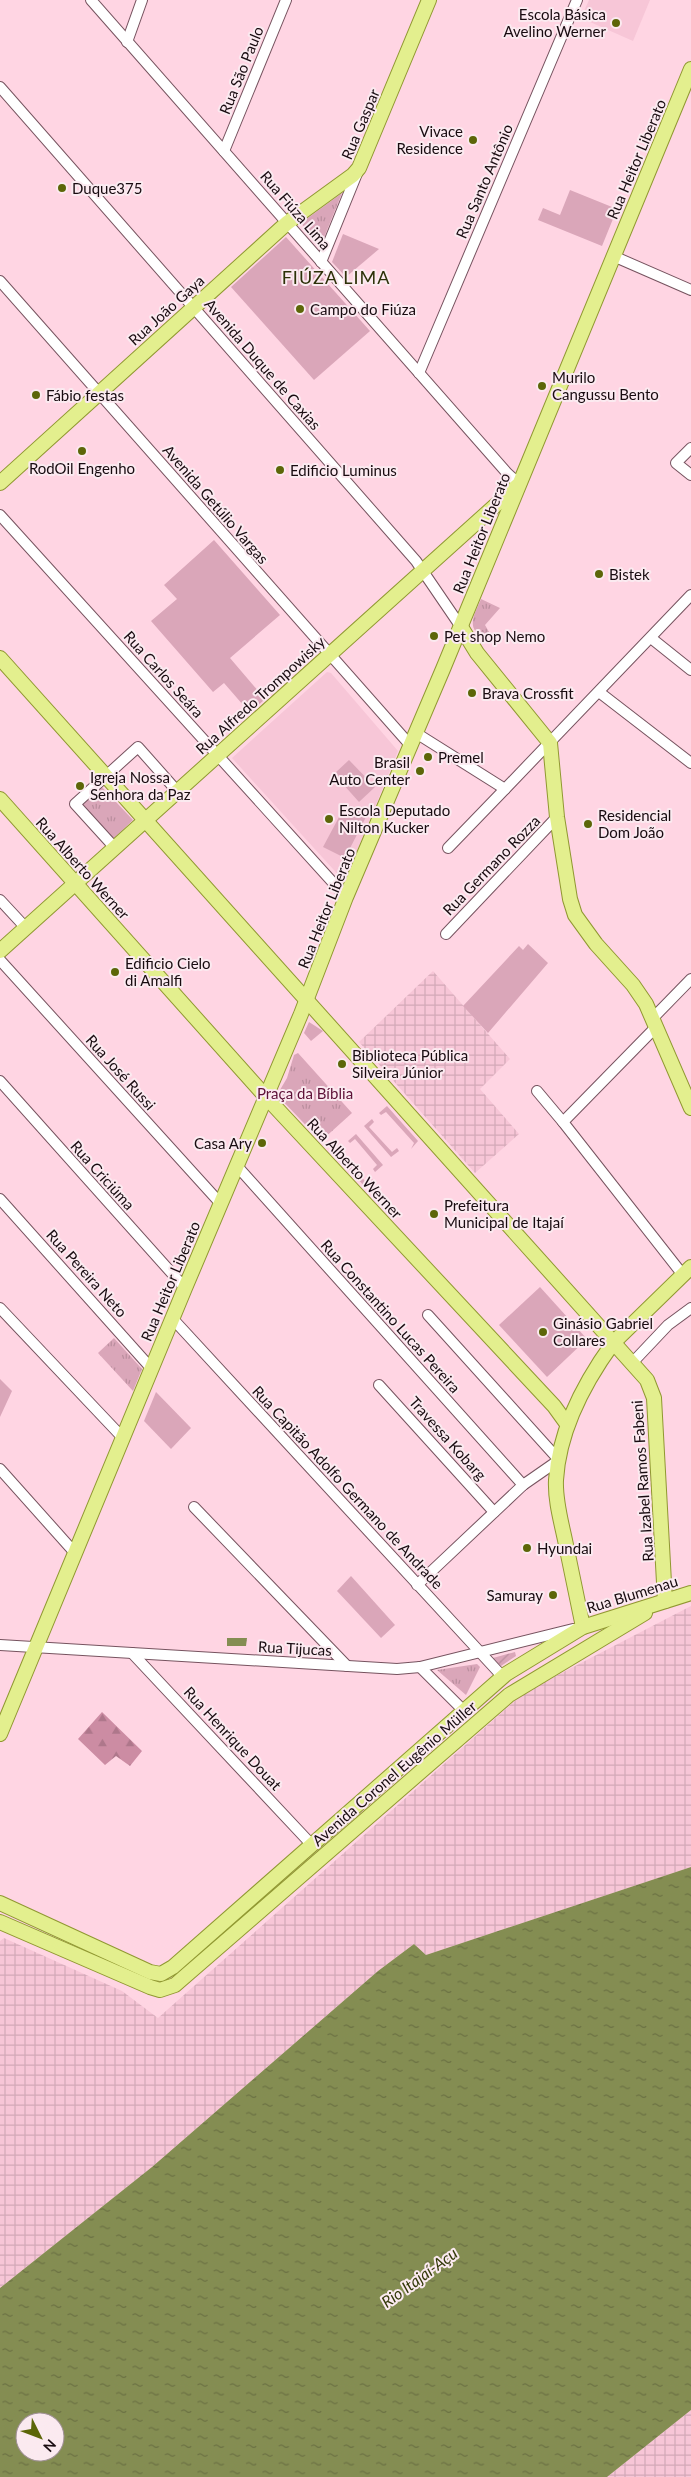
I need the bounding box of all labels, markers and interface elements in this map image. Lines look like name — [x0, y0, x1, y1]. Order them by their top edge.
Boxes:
place label: Escola Básica Avelino Werner — [504, 5, 607, 40]
marker: Escola Básica Avelino Werner — [610, 17, 622, 29]
street label: Rua São Paulo — [215, 23, 267, 117]
street label: Rua Gaspar — [337, 86, 383, 162]
street label: Rua Heitor Liberato — [603, 96, 669, 222]
street label: Rua Santo Antônio — [452, 121, 516, 241]
place label: Vivace Residence — [396, 122, 463, 157]
marker: Vivace Residence — [467, 134, 479, 146]
street label: Rua Fiúza Lima — [257, 167, 335, 253]
place label: Duque375 — [72, 179, 142, 197]
marker: Duque375 — [56, 182, 68, 194]
district label: FIÚZA LIMA — [282, 266, 390, 288]
street label: Rua João Gaya — [124, 271, 208, 349]
street label: Avenida Duque de Caxias — [201, 295, 325, 433]
place label: Campo do Fiúza — [310, 300, 416, 318]
marker: Campo do Fiúza — [294, 303, 306, 315]
place label: Murilo Cangussu Bento — [552, 368, 659, 403]
marker: Murilo Cangussu Bento — [536, 380, 548, 392]
place label: Fábio festas — [46, 386, 124, 404]
marker: Fábio festas — [30, 389, 42, 401]
street label: Avenida Getúlio Vargas — [159, 441, 273, 567]
marker: RodOil Engenho — [76, 445, 88, 457]
place label: RodOil Engenho — [29, 459, 135, 477]
place label: Edificio Luminus — [290, 461, 397, 479]
marker: Edificio Luminus — [274, 464, 286, 476]
street label: Rua Heitor Liberato — [449, 470, 513, 596]
place label: Bistek — [609, 565, 650, 583]
marker: Bistek — [593, 568, 605, 580]
street label: Rua Carlos Seára — [120, 627, 208, 721]
place label: Pet shop Nemo — [444, 627, 545, 645]
marker: Pet shop Nemo — [428, 630, 440, 642]
street label: Rua Alfredo Trompowisky — [192, 632, 329, 758]
place label: Brava Crossfit — [482, 684, 574, 702]
marker: Brava Crossfit — [466, 687, 478, 699]
place label: Premel — [438, 748, 484, 766]
marker: Premel — [422, 751, 434, 763]
place label: Brasil Auto Center — [329, 753, 411, 788]
marker: Brasil Auto Center — [414, 765, 426, 777]
place label: Igreja Nossa Senhora da Paz — [90, 768, 191, 803]
marker: Igreja Nossa Senhora da Paz — [74, 780, 86, 792]
place label: Escola Deputado Nilton Kucker — [339, 801, 450, 836]
place label: Residencial Dom João — [598, 806, 671, 841]
street label: Rua Germano Rozza — [439, 811, 543, 919]
street label: Rua Alberto Werner — [32, 813, 134, 923]
marker: Escola Deputado Nilton Kucker — [323, 813, 335, 825]
marker: Residencial Dom João — [582, 818, 594, 830]
street label: Rua Heitor Liberato — [294, 845, 358, 971]
place label: Edificio Cielo di Amalfi — [125, 954, 211, 989]
marker: Edificio Cielo di Amalfi — [109, 966, 121, 978]
street label: Rua José Russi — [82, 1031, 160, 1113]
place label: Biblioteca Pública Silveira Júnior — [352, 1046, 468, 1081]
marker: Biblioteca Pública Silveira Júnior — [336, 1058, 348, 1070]
park label: Praça da Bíblia — [257, 1084, 353, 1102]
street label: Rua Alberto Werner — [304, 1114, 407, 1222]
place label: Casa Ary — [194, 1134, 252, 1152]
street label: Rua Criciúma — [67, 1137, 139, 1213]
marker: Casa Ary — [256, 1137, 268, 1149]
place label: Prefeitura Municipal de Itajaí — [444, 1196, 565, 1231]
marker: Prefeitura Municipal de Itajaí — [428, 1208, 440, 1220]
street label: Rua Heitor Liberato — [137, 1218, 203, 1344]
street label: Rua Pereira Neto — [43, 1226, 131, 1320]
street label: Rua Constantino Lucas Pereira — [318, 1236, 464, 1396]
place label: Ginásio Gabriel Collares — [553, 1314, 653, 1349]
marker: Ginásio Gabriel Collares — [537, 1326, 549, 1338]
street label: Rua Capitão Adolfo Germano de Andrade — [249, 1382, 447, 1592]
street label: Travessa Kobarg — [406, 1392, 490, 1484]
street label: Rua Izabel Ramos Fabeni — [627, 1400, 657, 1562]
place label: Hyundai — [537, 1539, 592, 1557]
marker: Hyundai — [521, 1542, 533, 1554]
street label: Rua Blumenau — [584, 1572, 680, 1616]
place label: Samuray — [486, 1586, 543, 1604]
marker: Samuray — [547, 1589, 559, 1601]
street label: Rua Tijucas — [258, 1637, 332, 1659]
street label: Rua Henrique Douat — [180, 1683, 286, 1794]
street label: Avenida Coronel Eugênio Müller — [308, 1696, 480, 1849]
water label: Rio Itajaí-Açu — [377, 2243, 461, 2311]
north arrow — [15, 2412, 65, 2462]
text: N — [40, 2436, 60, 2456]

